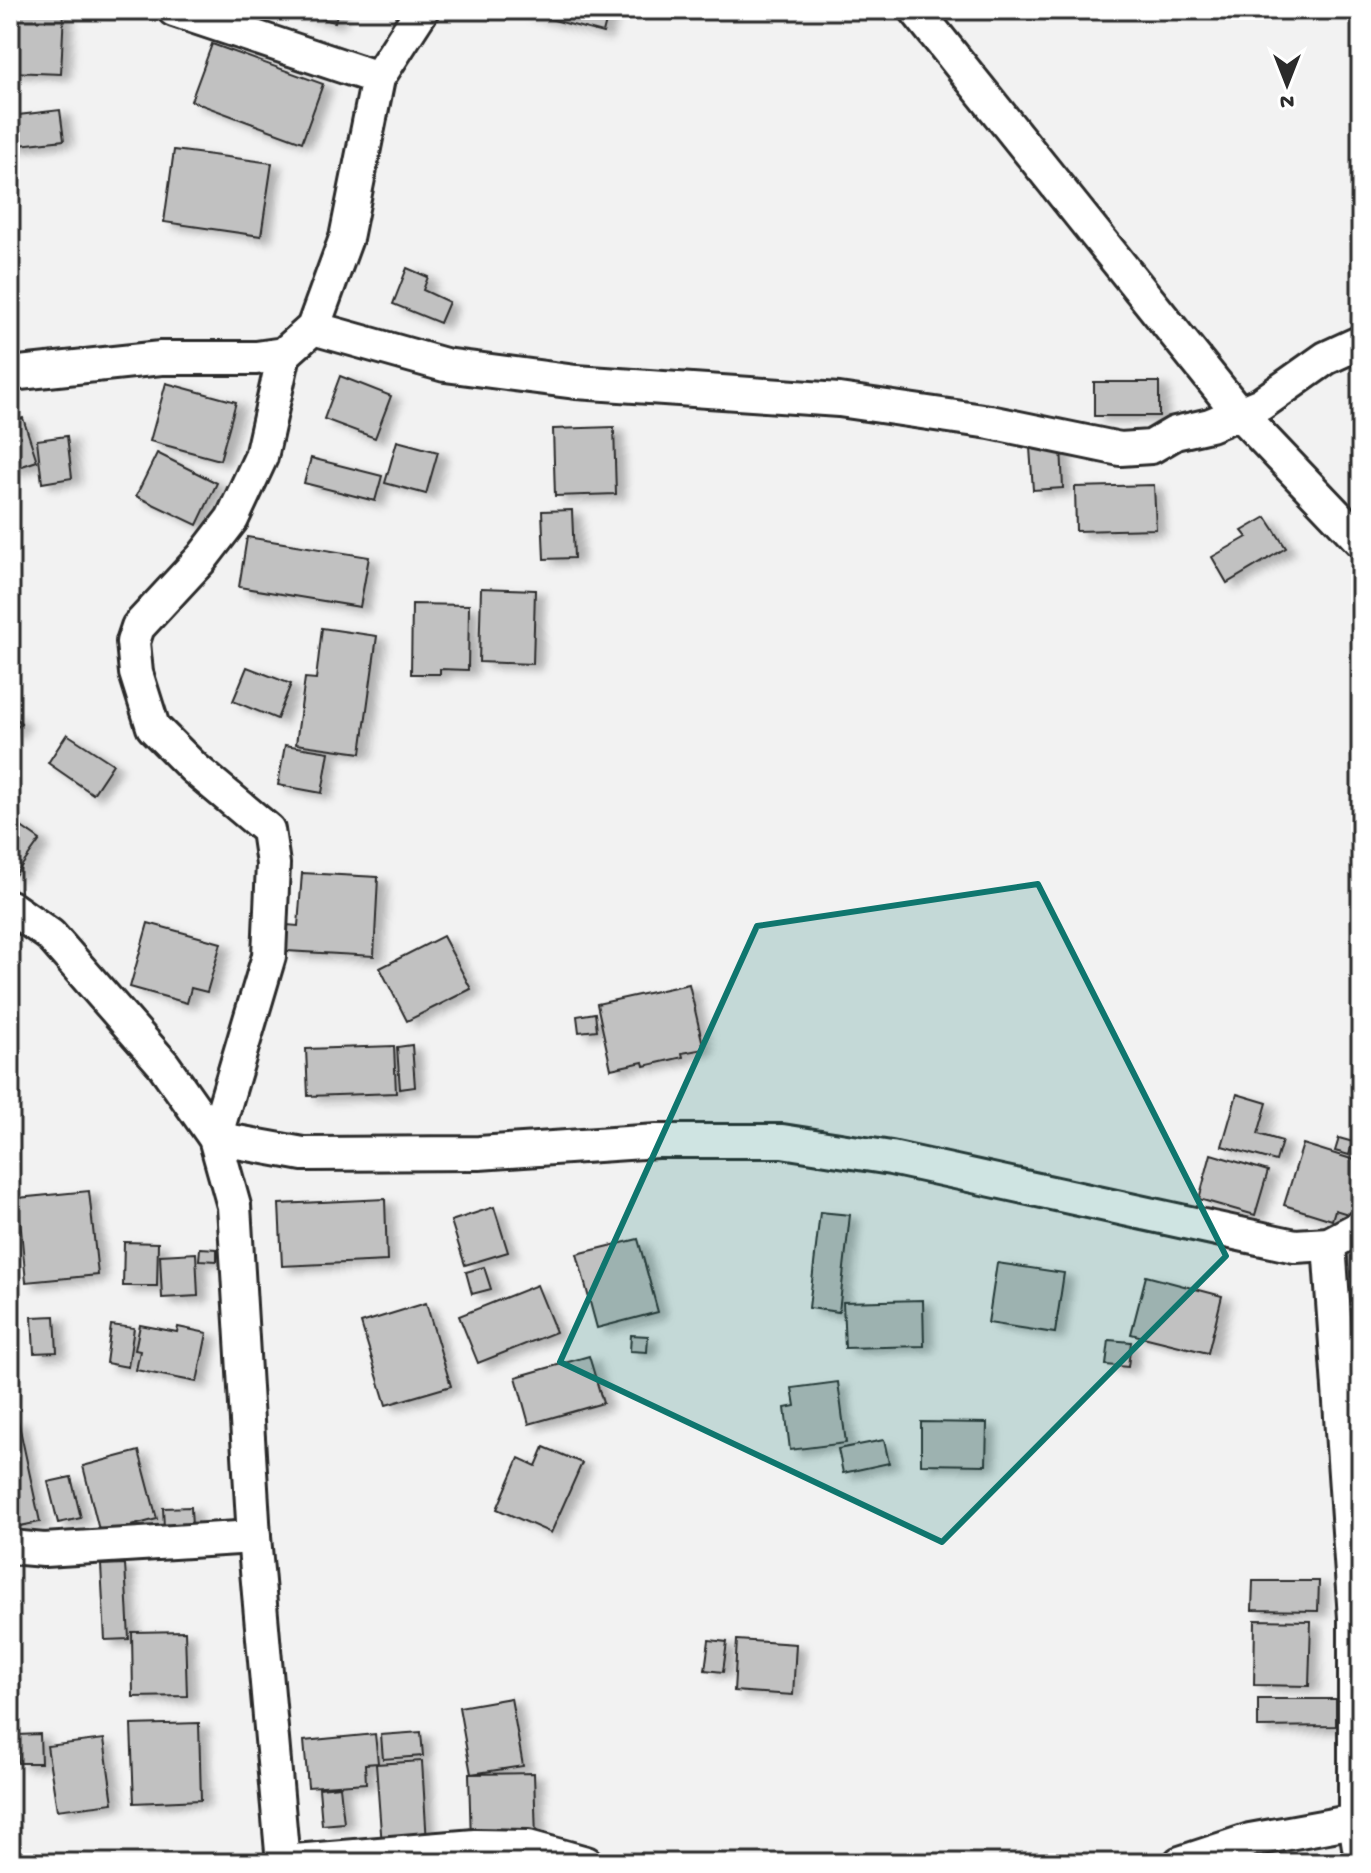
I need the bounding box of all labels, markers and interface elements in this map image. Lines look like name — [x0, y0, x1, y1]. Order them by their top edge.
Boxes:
north arrow — [1247, 44, 1327, 124]
text: N — [1280, 87, 1294, 113]

